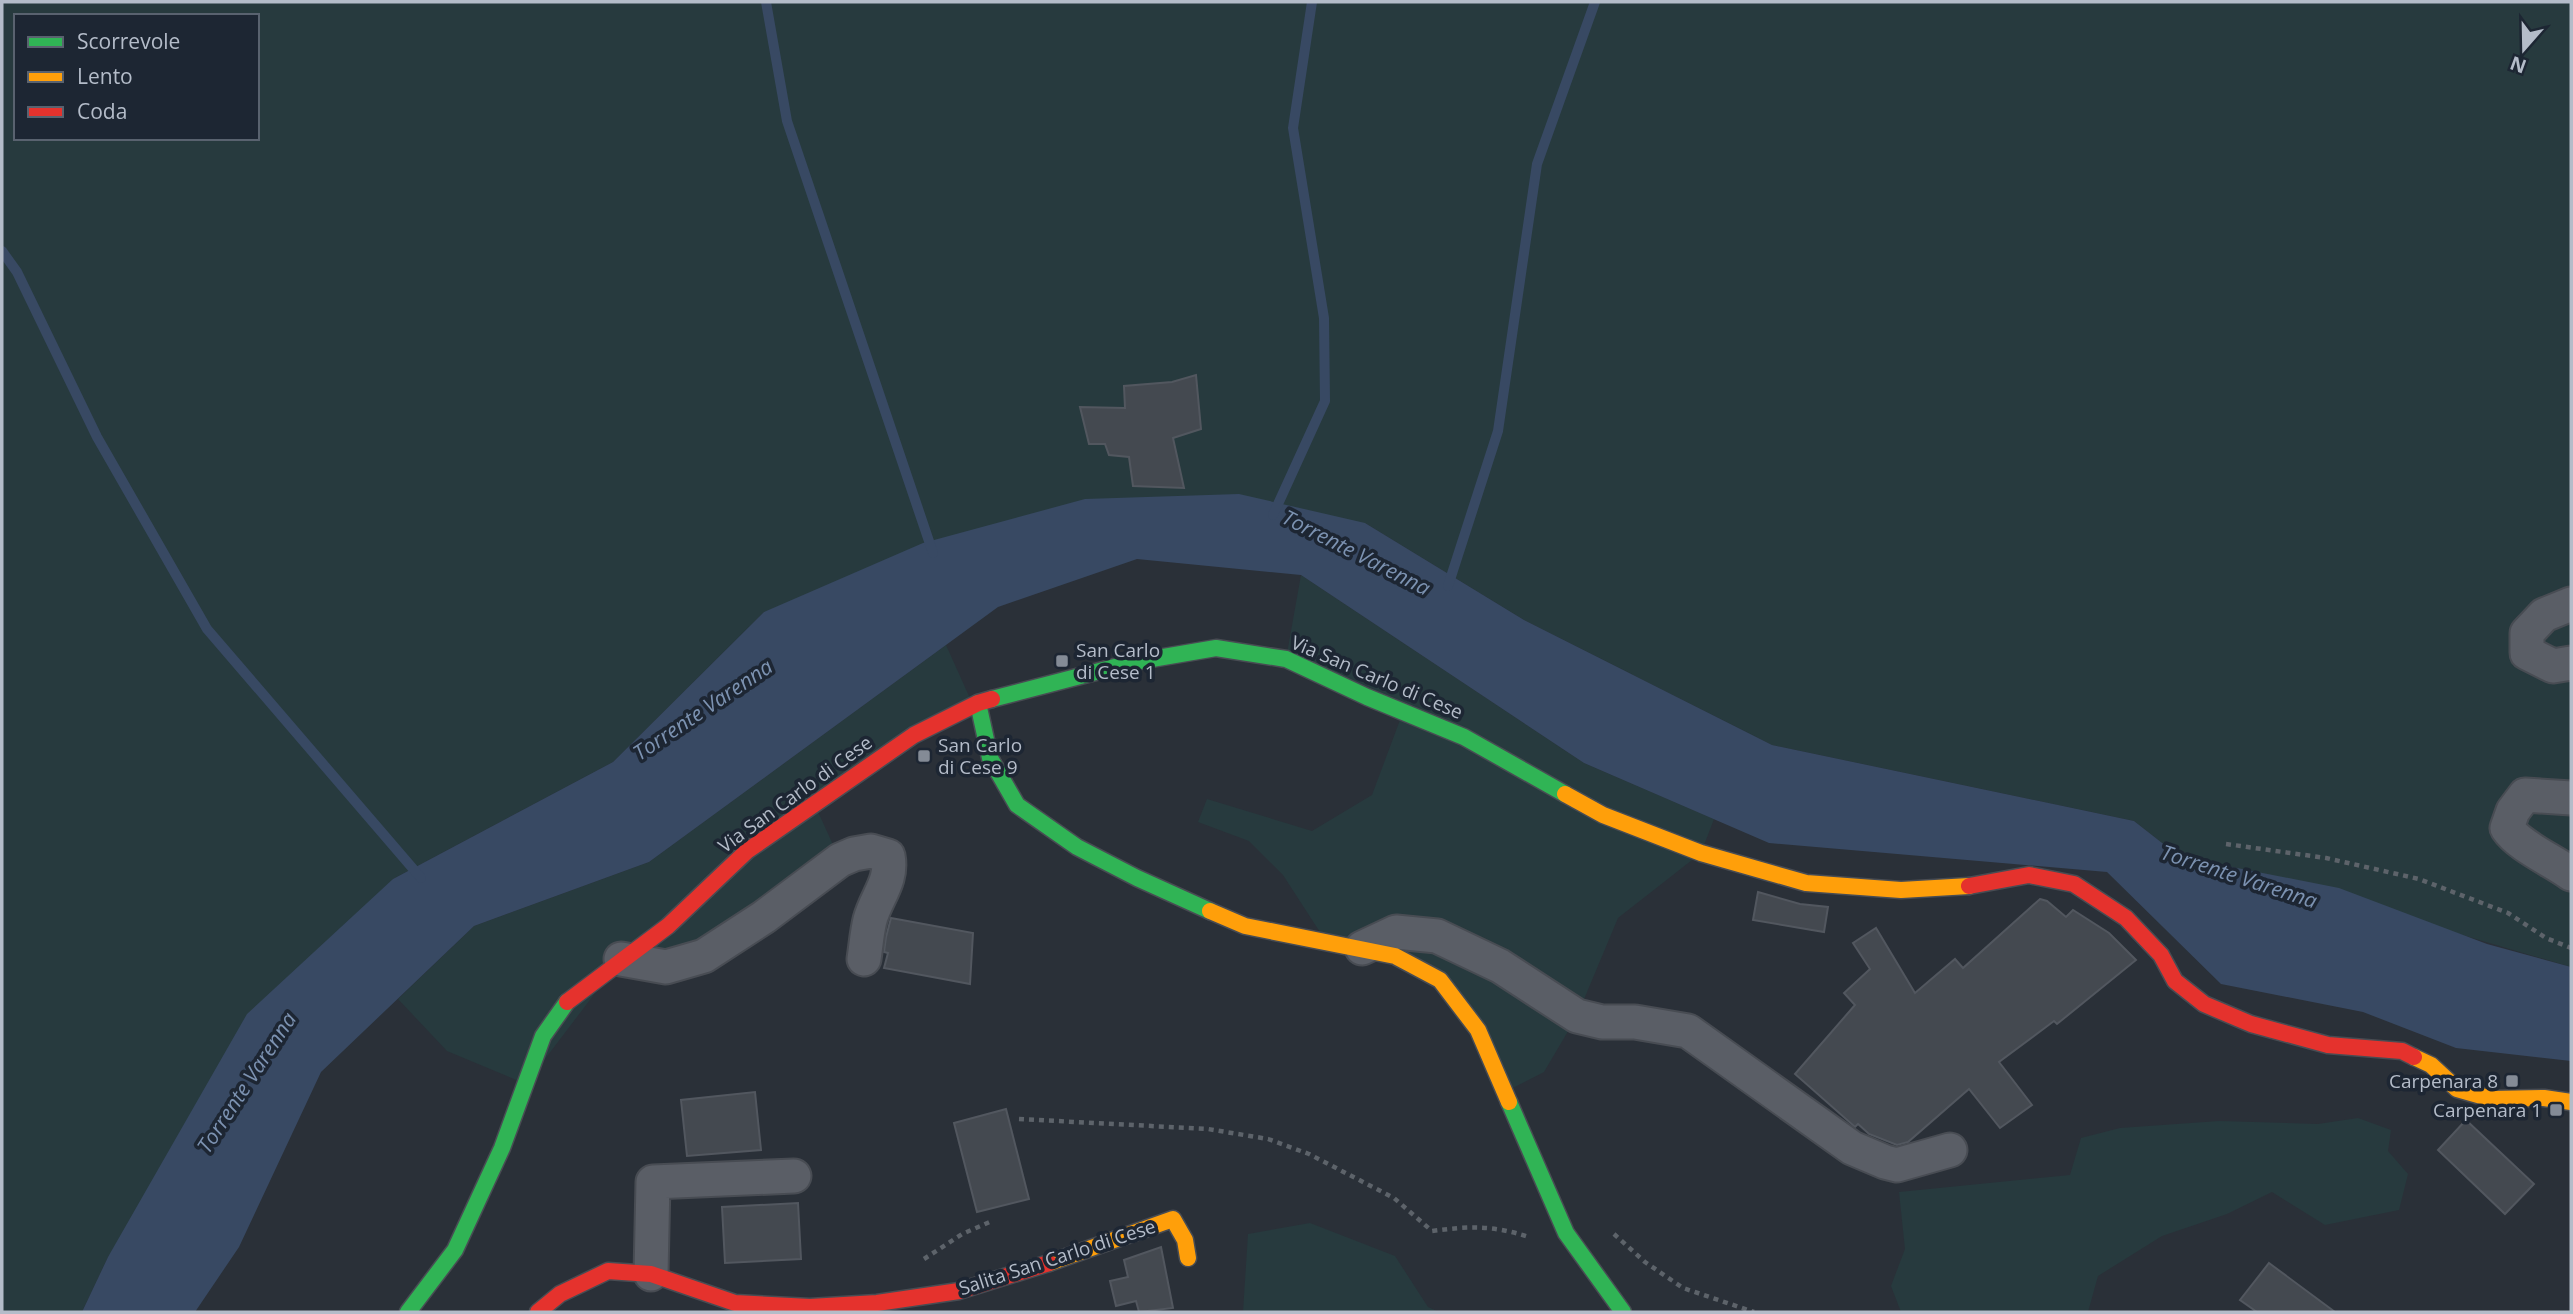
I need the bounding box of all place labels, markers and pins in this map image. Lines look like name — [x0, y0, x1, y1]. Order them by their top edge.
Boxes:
place label: San Carlo di Cese 1 — [1076, 637, 1160, 685]
marker: San Carlo di Cese 1 — [1054, 653, 1070, 669]
place label: San Carlo di Cese 9 — [938, 732, 1022, 780]
marker: San Carlo di Cese 9 — [916, 748, 932, 764]
place label: Carpenara 8 — [2389, 1068, 2498, 1094]
marker: Carpenara 8 — [2504, 1073, 2520, 1089]
place label: Carpenara 1 — [2433, 1097, 2542, 1123]
marker: Carpenara 1 — [2548, 1102, 2564, 1118]

